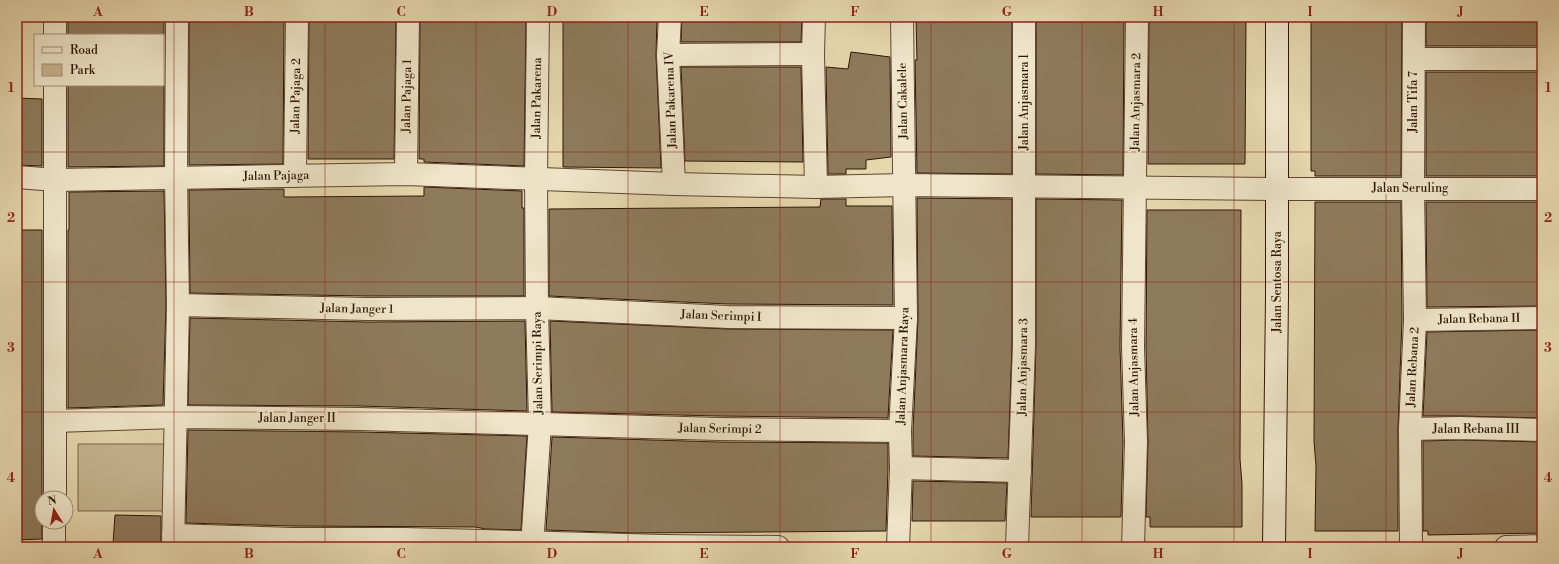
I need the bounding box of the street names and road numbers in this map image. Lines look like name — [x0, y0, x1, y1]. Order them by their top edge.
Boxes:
street label: Jalan Pakarena IV — [662, 51, 680, 150]
street label: Jalan Anjasmara 1 — [1017, 53, 1032, 151]
street label: Jalan Anjasmara 2 — [1128, 53, 1144, 152]
street label: Jalan Pakarena — [529, 56, 545, 140]
street label: Jalan Pajaga 2 — [288, 58, 304, 135]
street label: Jalan Pajaga 1 — [399, 58, 415, 134]
street label: Jalan Cakalele — [895, 63, 911, 140]
street label: Jalan Tifa 7 — [1406, 71, 1421, 134]
street label: Jalan Pajaga — [242, 168, 310, 184]
street label: Jalan Seruling — [1371, 181, 1449, 196]
street label: Jalan Sentosa Raya — [1270, 230, 1285, 334]
street label: Jalan Janger 1 — [319, 301, 395, 317]
street label: Jalan Anjasmara Raya — [893, 306, 913, 426]
street label: Jalan Serimpi I — [679, 307, 762, 325]
street label: Jalan Serimpi Raya — [530, 310, 546, 416]
street label: Jalan Rebana II — [1437, 311, 1521, 327]
street label: Jalan Anjasmara 3 — [1015, 318, 1031, 417]
street label: Jalan Anjasmara 4 — [1126, 318, 1142, 417]
street label: Jalan Rebana 2 — [1403, 326, 1423, 408]
street label: Jalan Janger II — [257, 411, 336, 426]
street label: Jalan Serimpi 2 — [677, 421, 762, 437]
street label: Jalan Rebana III — [1432, 422, 1520, 437]

